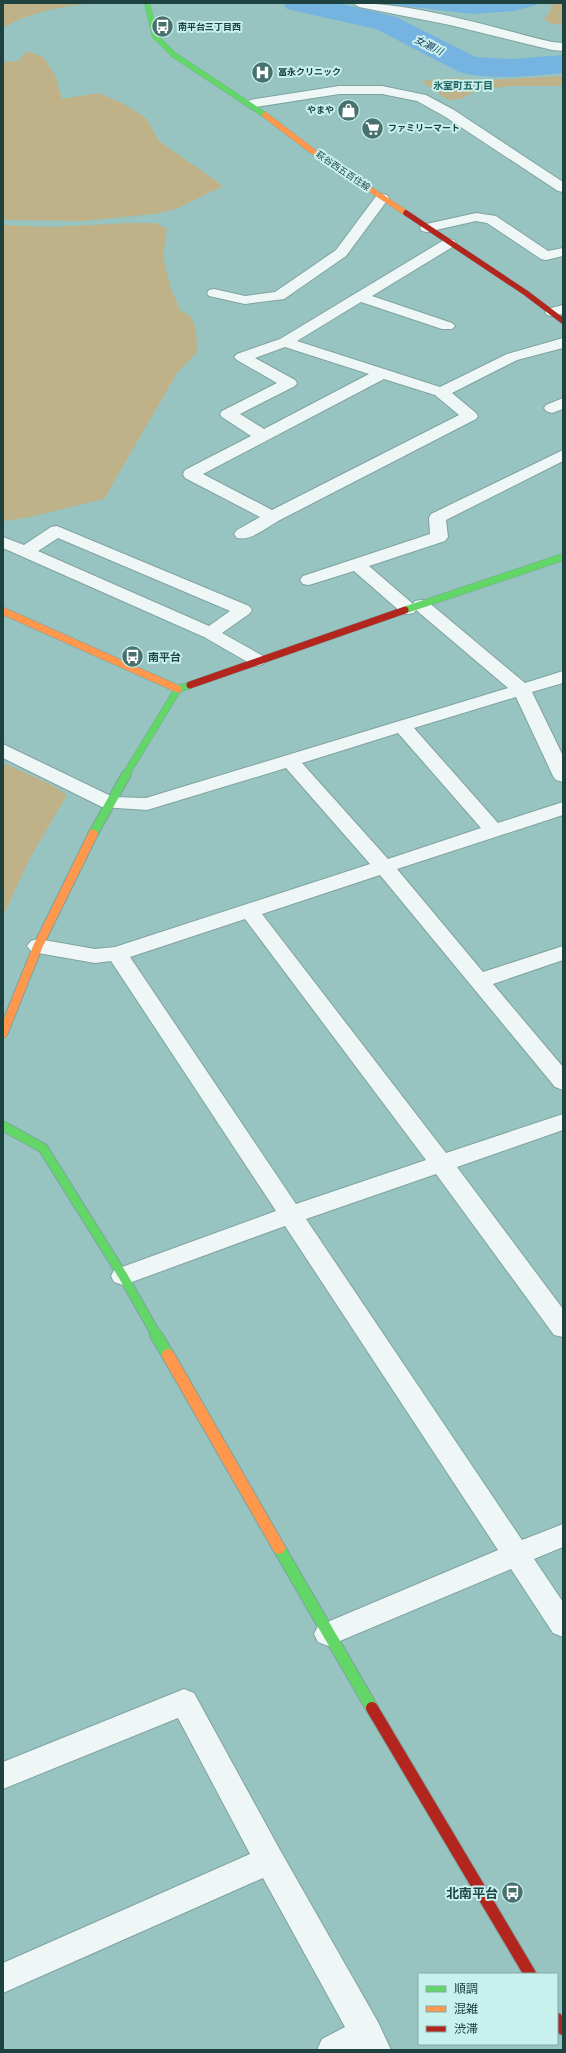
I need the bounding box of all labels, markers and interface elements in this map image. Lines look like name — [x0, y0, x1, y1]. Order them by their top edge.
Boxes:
bus stop icon: 南平台三丁目西 — [149, 14, 175, 40]
place label: 南平台三丁目西 — [178, 21, 241, 34]
water label: 女瀬川 — [412, 33, 446, 59]
hospital icon: 冨永クリニック — [249, 59, 275, 85]
place label: 冨永クリニック — [278, 66, 341, 79]
district label: 氷室町五丁目 — [433, 79, 493, 93]
shop icon: やまや — [336, 97, 362, 123]
place label: やまや — [307, 104, 334, 117]
supermarket icon: ファミリーマート — [359, 115, 385, 141]
place label: ファミリーマート — [388, 122, 460, 135]
street label: 萩谷西五百住線 — [313, 148, 373, 195]
bus stop icon: 南平台 — [120, 644, 146, 670]
place label: 南平台 — [148, 650, 181, 665]
bus stop icon: 北南平台 — [500, 1880, 526, 1906]
place label: 北南平台 — [446, 1885, 498, 1903]
legend — [418, 1973, 558, 2045]
text: 順調 — [454, 1981, 478, 1998]
text: 混雑 — [454, 2001, 478, 2018]
text: 渋滞 — [454, 2021, 478, 2038]

